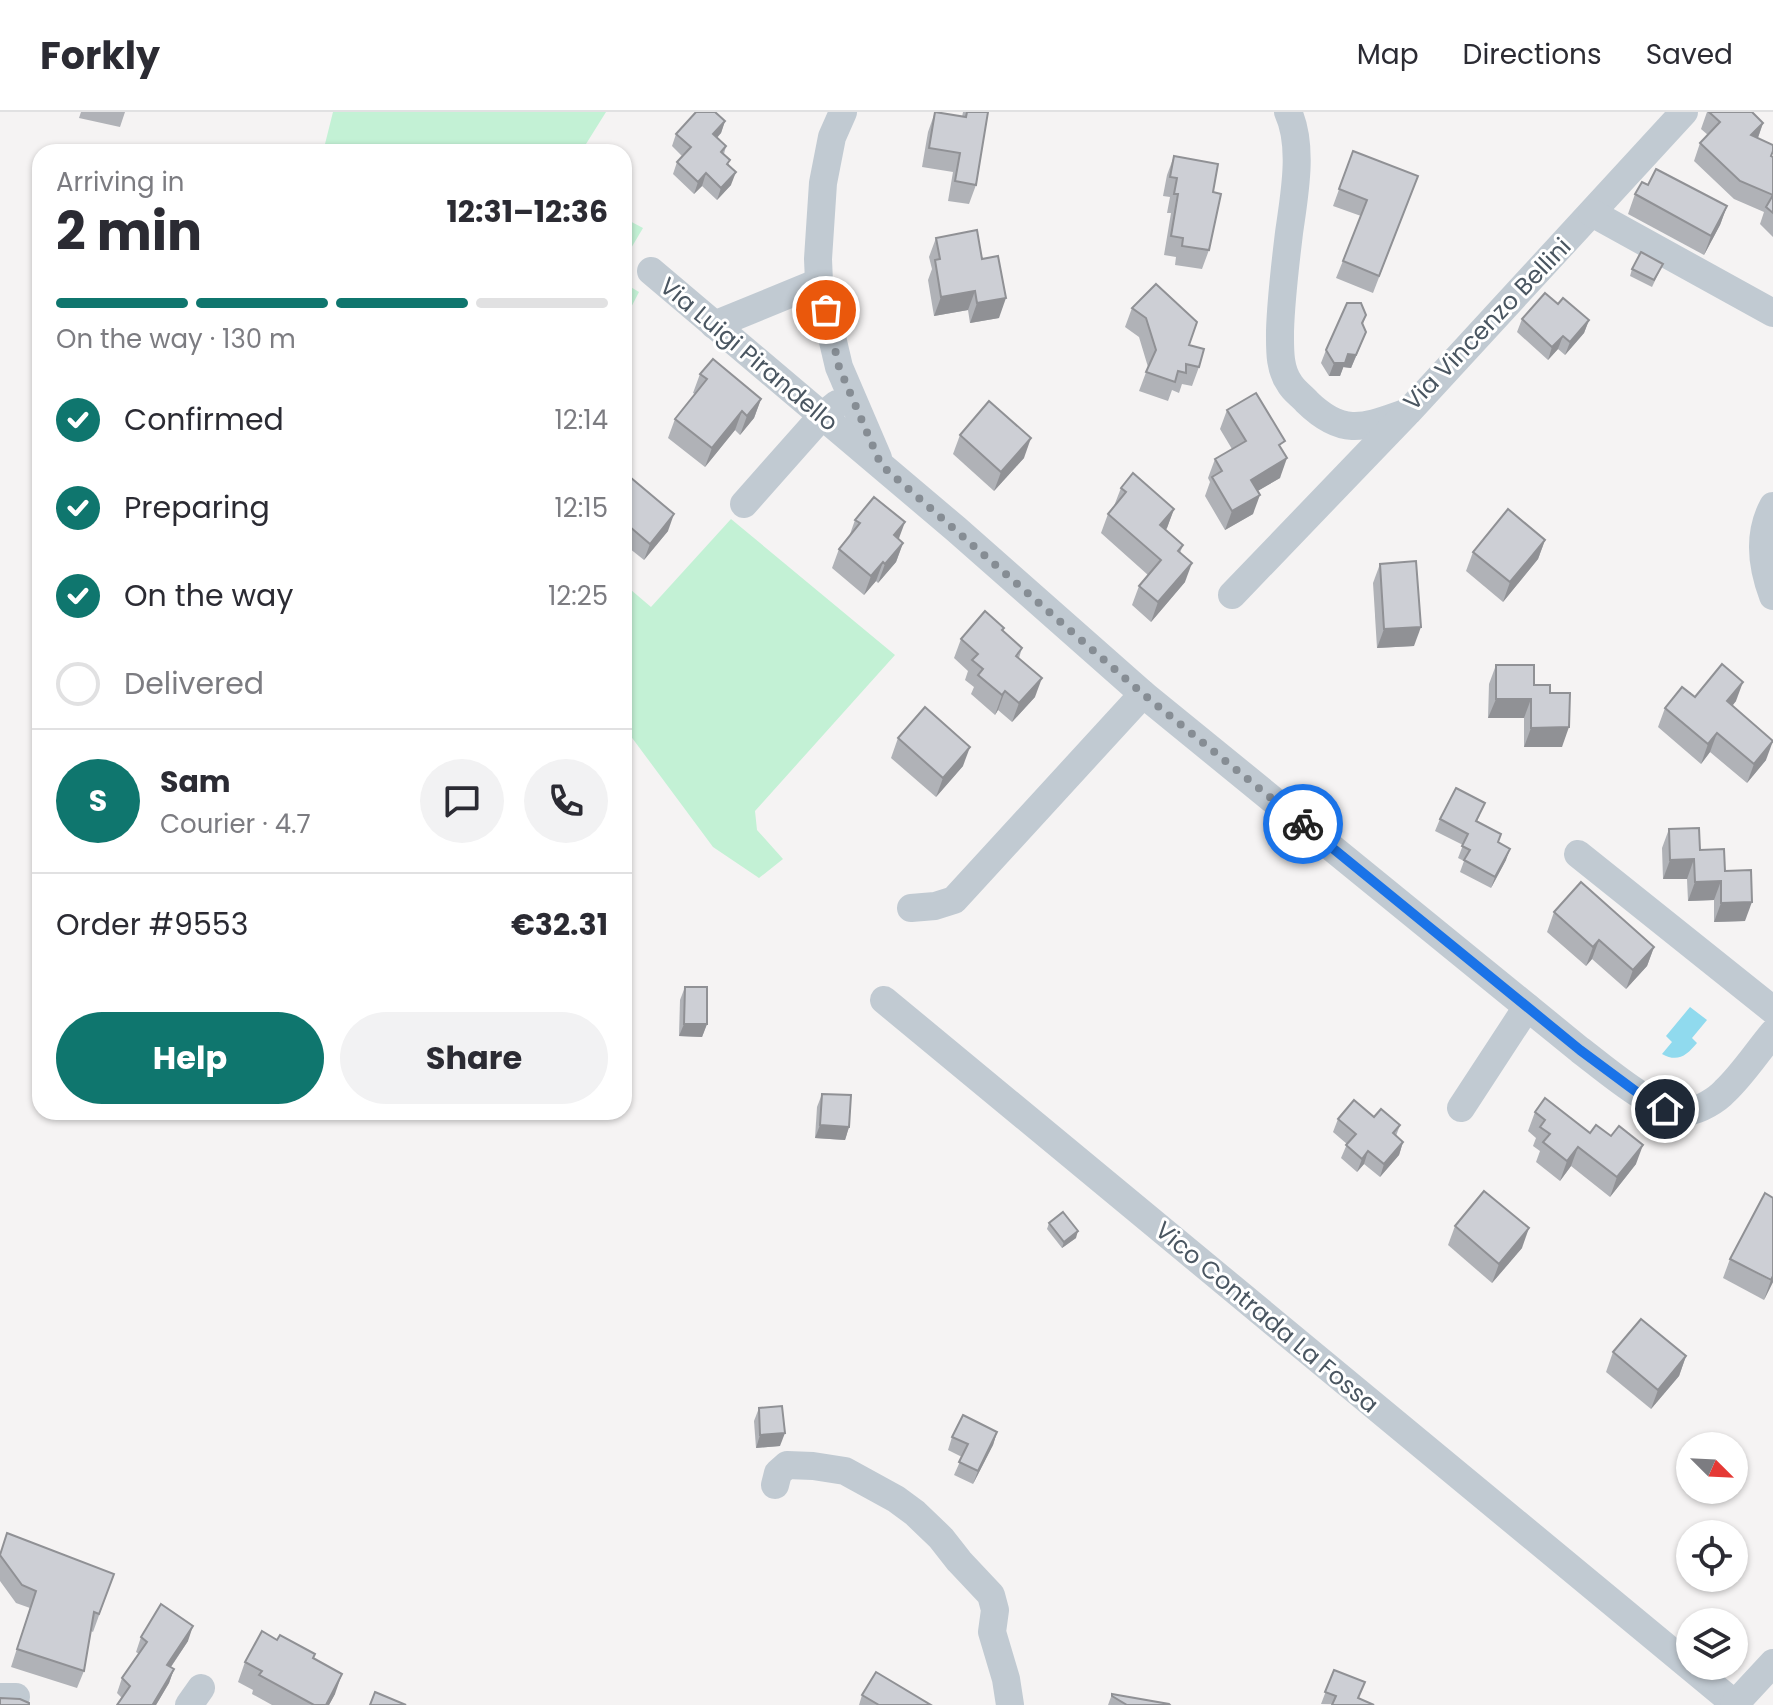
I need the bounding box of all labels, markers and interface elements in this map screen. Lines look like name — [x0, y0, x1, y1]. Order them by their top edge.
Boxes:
text: Forkly — [40, 29, 160, 82]
text: Map — [1357, 35, 1419, 74]
text: Directions — [1463, 35, 1602, 74]
text: Saved — [1646, 35, 1733, 74]
text: Arriving in — [56, 164, 185, 200]
text: 12:31–12:36 — [447, 190, 608, 233]
text: 2 min — [56, 195, 202, 268]
street label: Via Vincenzo Bellini — [1396, 230, 1578, 418]
street label: Via Luigi Pirandello — [653, 270, 845, 438]
pin — [792, 276, 860, 344]
icon: bag — [804, 288, 848, 332]
text: On the way · 130 m — [56, 321, 296, 357]
icon: check — [56, 398, 100, 442]
text: Confirmed — [124, 398, 284, 441]
text: 12:14 — [555, 402, 608, 438]
icon: check — [56, 486, 100, 530]
text: Preparing — [124, 486, 270, 529]
text: 12:15 — [555, 490, 608, 526]
icon: check — [56, 574, 100, 618]
text: On the way — [124, 574, 293, 617]
text: 12:25 — [548, 578, 608, 614]
text: Delivered — [124, 662, 264, 705]
button: chat — [420, 759, 504, 843]
button: phone — [524, 759, 608, 843]
text: Sam — [160, 760, 231, 803]
text: S — [89, 779, 107, 822]
courier — [1263, 784, 1343, 864]
icon: bike — [1281, 802, 1325, 846]
text: Courier · 4.7 — [160, 806, 311, 842]
text: Order #9553 — [56, 903, 248, 946]
text: €32.31 — [511, 903, 608, 946]
button: Help — [56, 1012, 324, 1104]
button: Share — [340, 1012, 608, 1104]
pin — [1631, 1075, 1699, 1143]
icon: home — [1643, 1087, 1687, 1131]
street label: Vico Contrada La Fossa — [1148, 1214, 1386, 1420]
north arrow — [1676, 1432, 1748, 1504]
map controls — [1676, 1432, 1748, 1680]
button: locate — [1676, 1520, 1748, 1592]
button: layers — [1676, 1608, 1748, 1680]

